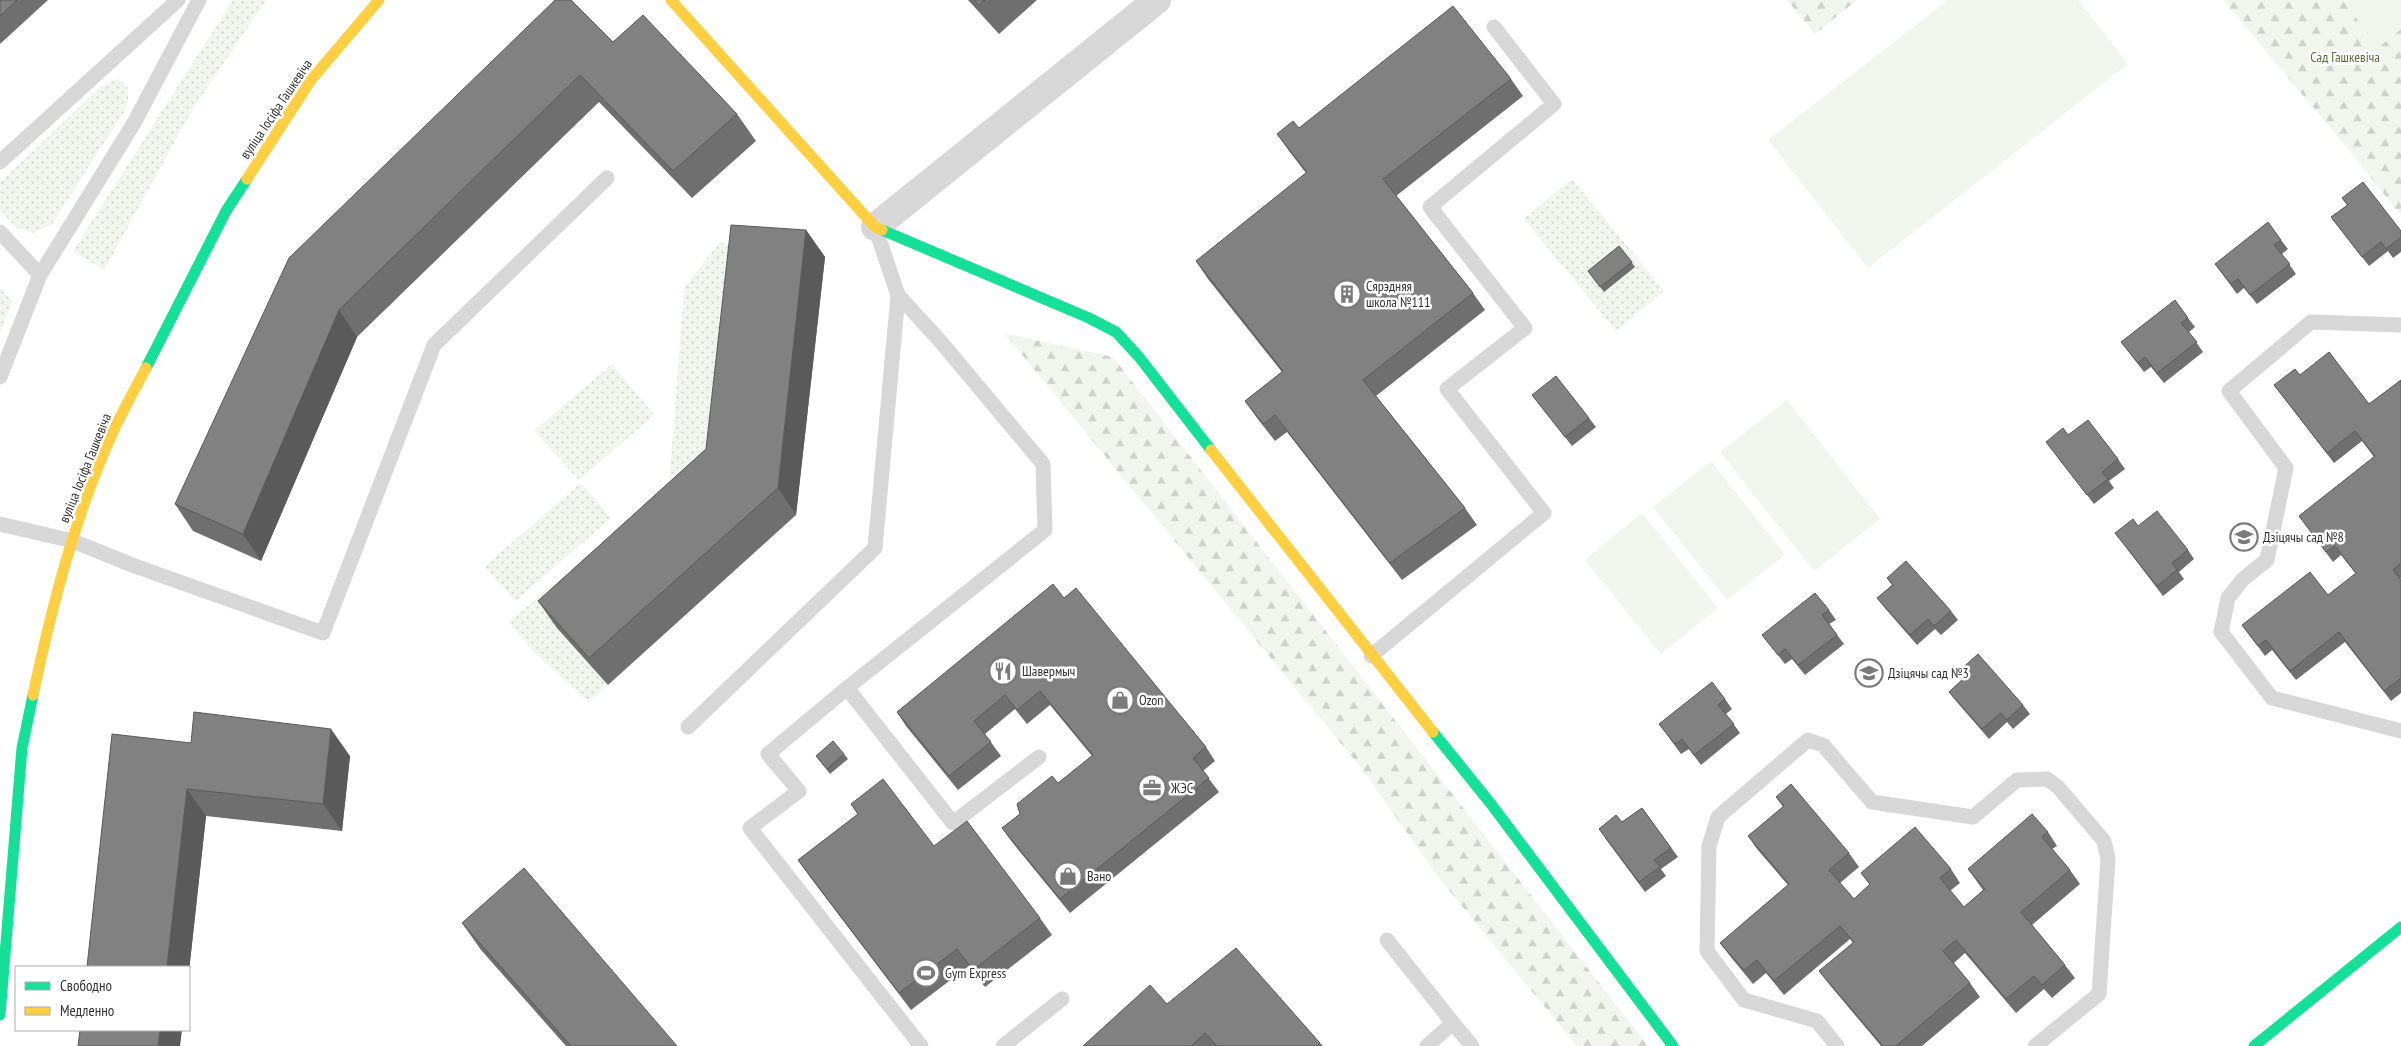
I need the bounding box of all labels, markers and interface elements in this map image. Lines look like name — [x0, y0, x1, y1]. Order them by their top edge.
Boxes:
park label: Сад Гашкевіча — [2310, 48, 2380, 66]
street label: вуліца Іосіфа Гашкевіча — [236, 56, 316, 162]
place label: Сярэдняя школа №111 — [1366, 277, 1430, 311]
building icon: Сярэдняя школа №111 — [1332, 279, 1362, 309]
street label: вуліца Іосіфа Гашкевіча — [55, 411, 115, 525]
school or university icon: Дзіцячы сад №8 — [2229, 522, 2259, 552]
place label: Дзіцячы сад №8 — [2263, 528, 2344, 546]
restaurant icon: Шавермыч — [988, 656, 1018, 686]
school or university icon: Дзіцячы сад №3 — [1854, 658, 1884, 688]
place label: Шавермыч — [1022, 662, 1075, 680]
place label: Дзіцячы сад №3 — [1888, 664, 1969, 682]
shop icon: Ozon — [1105, 685, 1135, 715]
place label: Ozon — [1139, 691, 1164, 709]
office icon: ЖЭС — [1137, 773, 1167, 803]
place label: ЖЭС — [1170, 779, 1194, 797]
shop icon: Вано — [1053, 861, 1083, 891]
place label: Вано — [1087, 867, 1111, 885]
sports icon: Gym Express — [911, 958, 941, 988]
place label: Gym Express — [945, 964, 1006, 982]
legend — [15, 966, 190, 1031]
text: Свободно — [60, 976, 112, 995]
text: Медленно — [60, 1001, 114, 1020]

